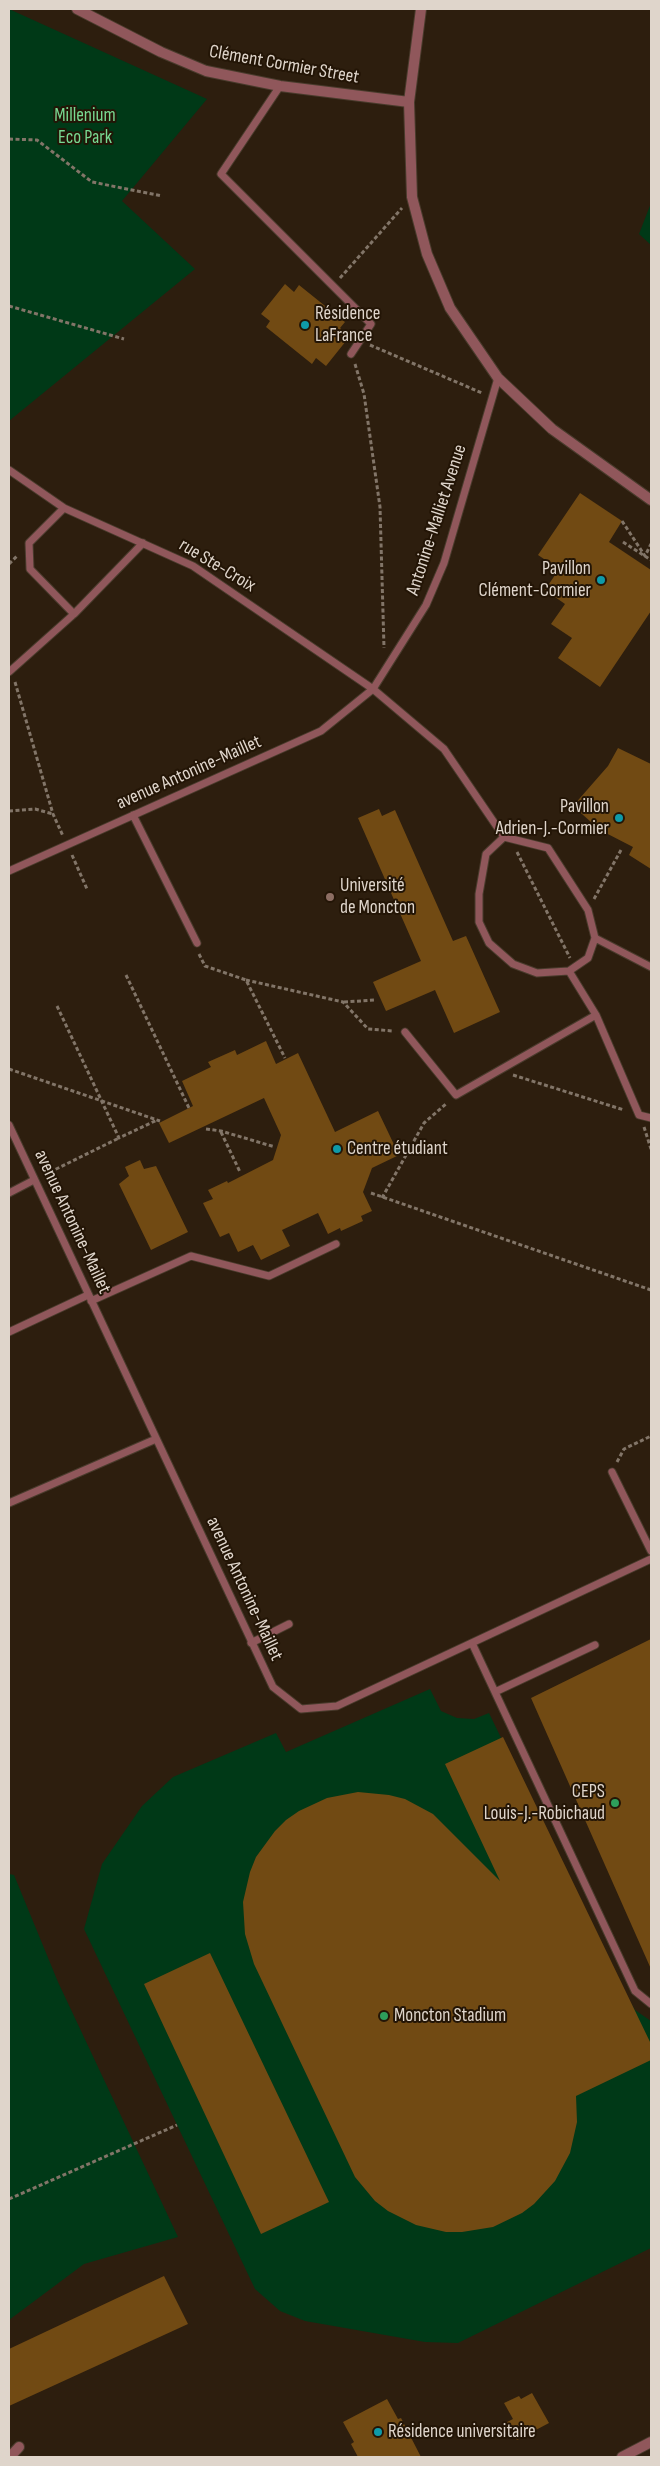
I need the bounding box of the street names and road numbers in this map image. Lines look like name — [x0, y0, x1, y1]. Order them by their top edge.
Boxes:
street label: Clément Cormier Street — [207, 41, 361, 89]
street label: Antonine-Malliet Avenue — [402, 442, 472, 598]
street label: rue Ste-Croix — [175, 534, 259, 598]
street label: avenue Antonine-Maillet — [113, 731, 265, 815]
street label: avenue Antonine-Maillet — [29, 1146, 115, 1298]
street label: avenue Antonine-Maillet — [201, 1513, 287, 1665]

